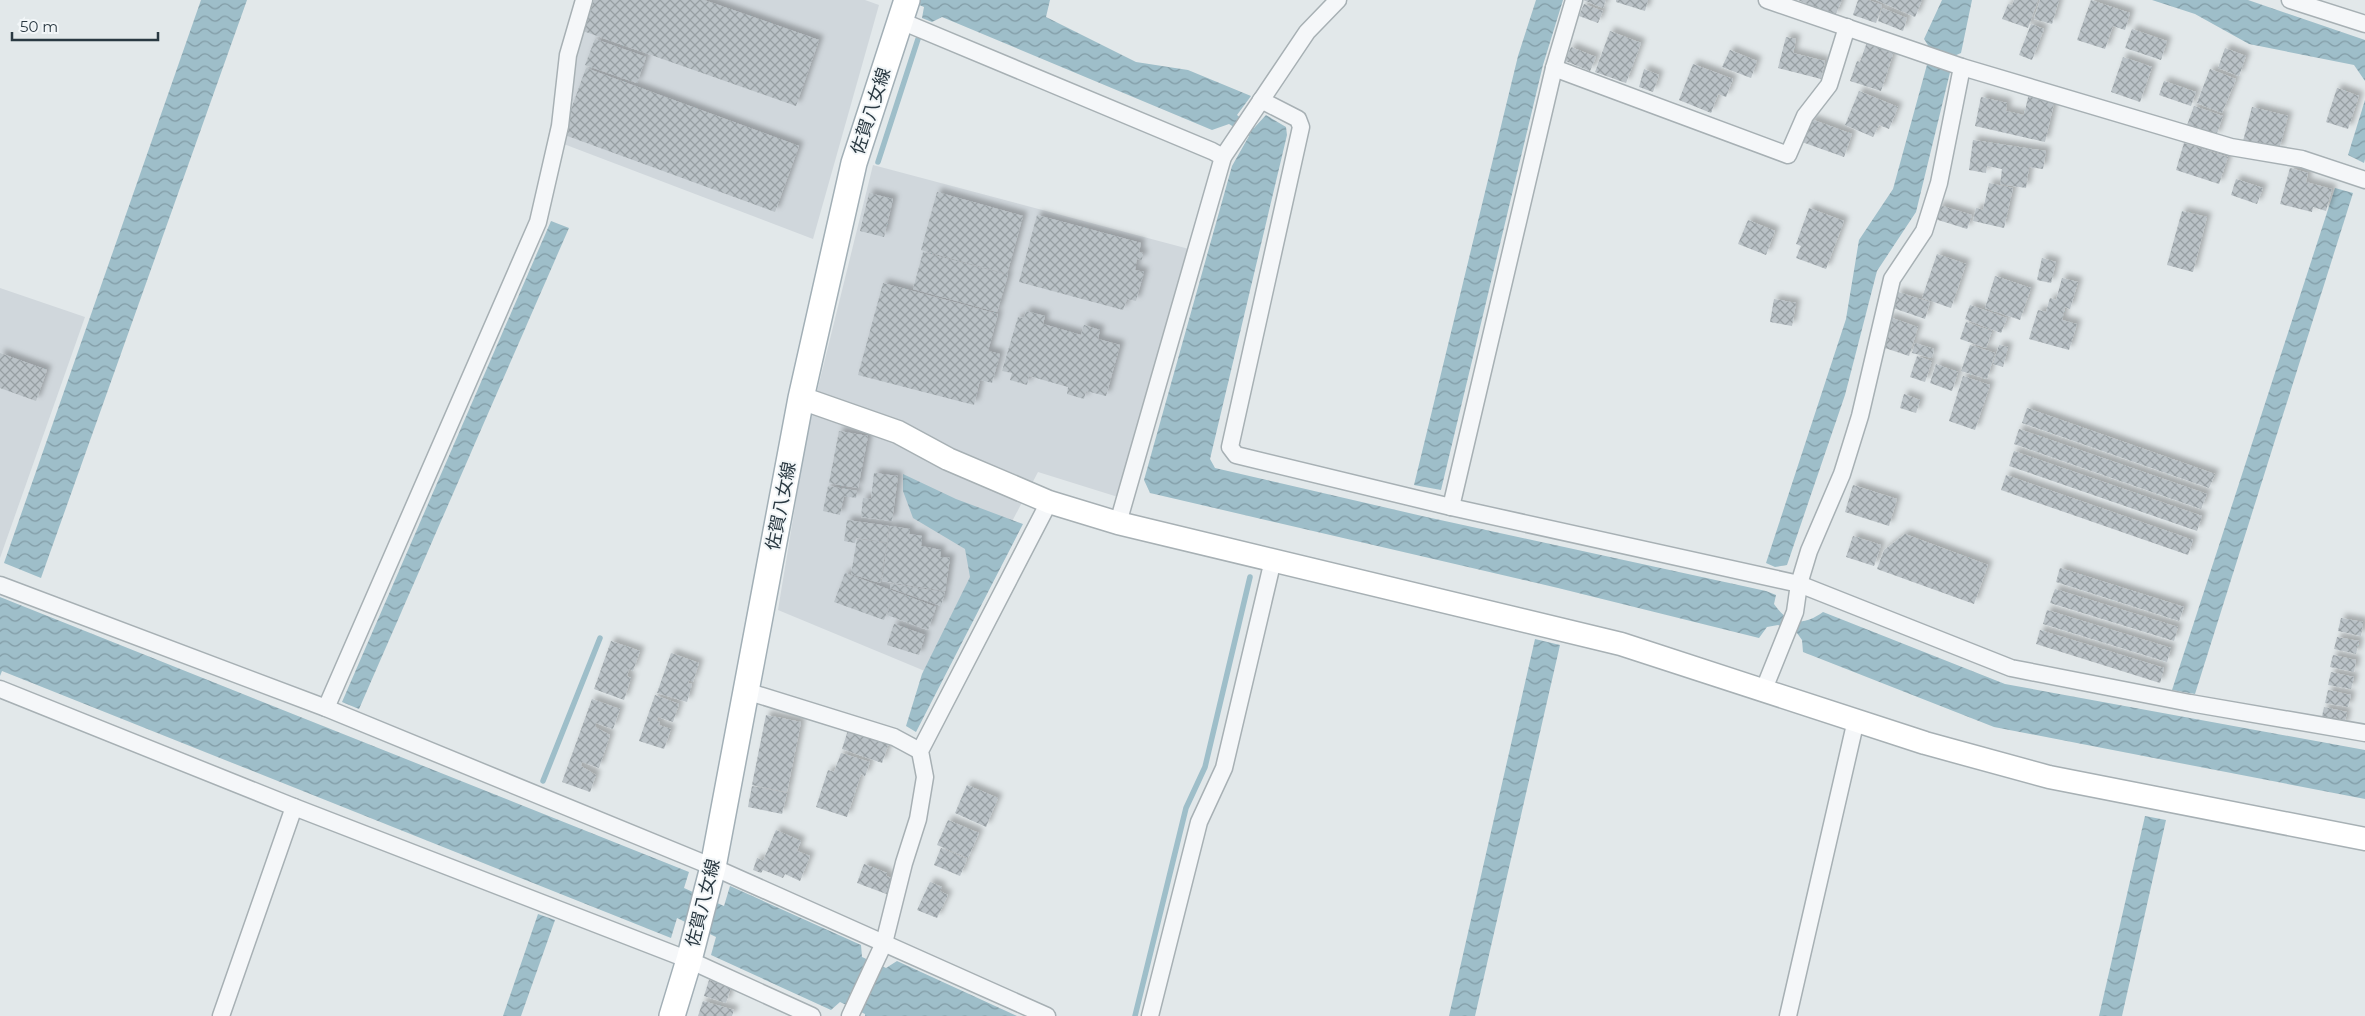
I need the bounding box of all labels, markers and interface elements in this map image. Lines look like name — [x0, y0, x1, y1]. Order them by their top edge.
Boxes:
scale bar — [12, 10, 159, 42]
text: 50 m — [20, 17, 58, 36]
street label: 佐賀八女線 — [847, 65, 895, 157]
street label: 佐賀八女線 — [762, 460, 800, 552]
street label: 佐賀八女線 — [681, 857, 725, 949]

